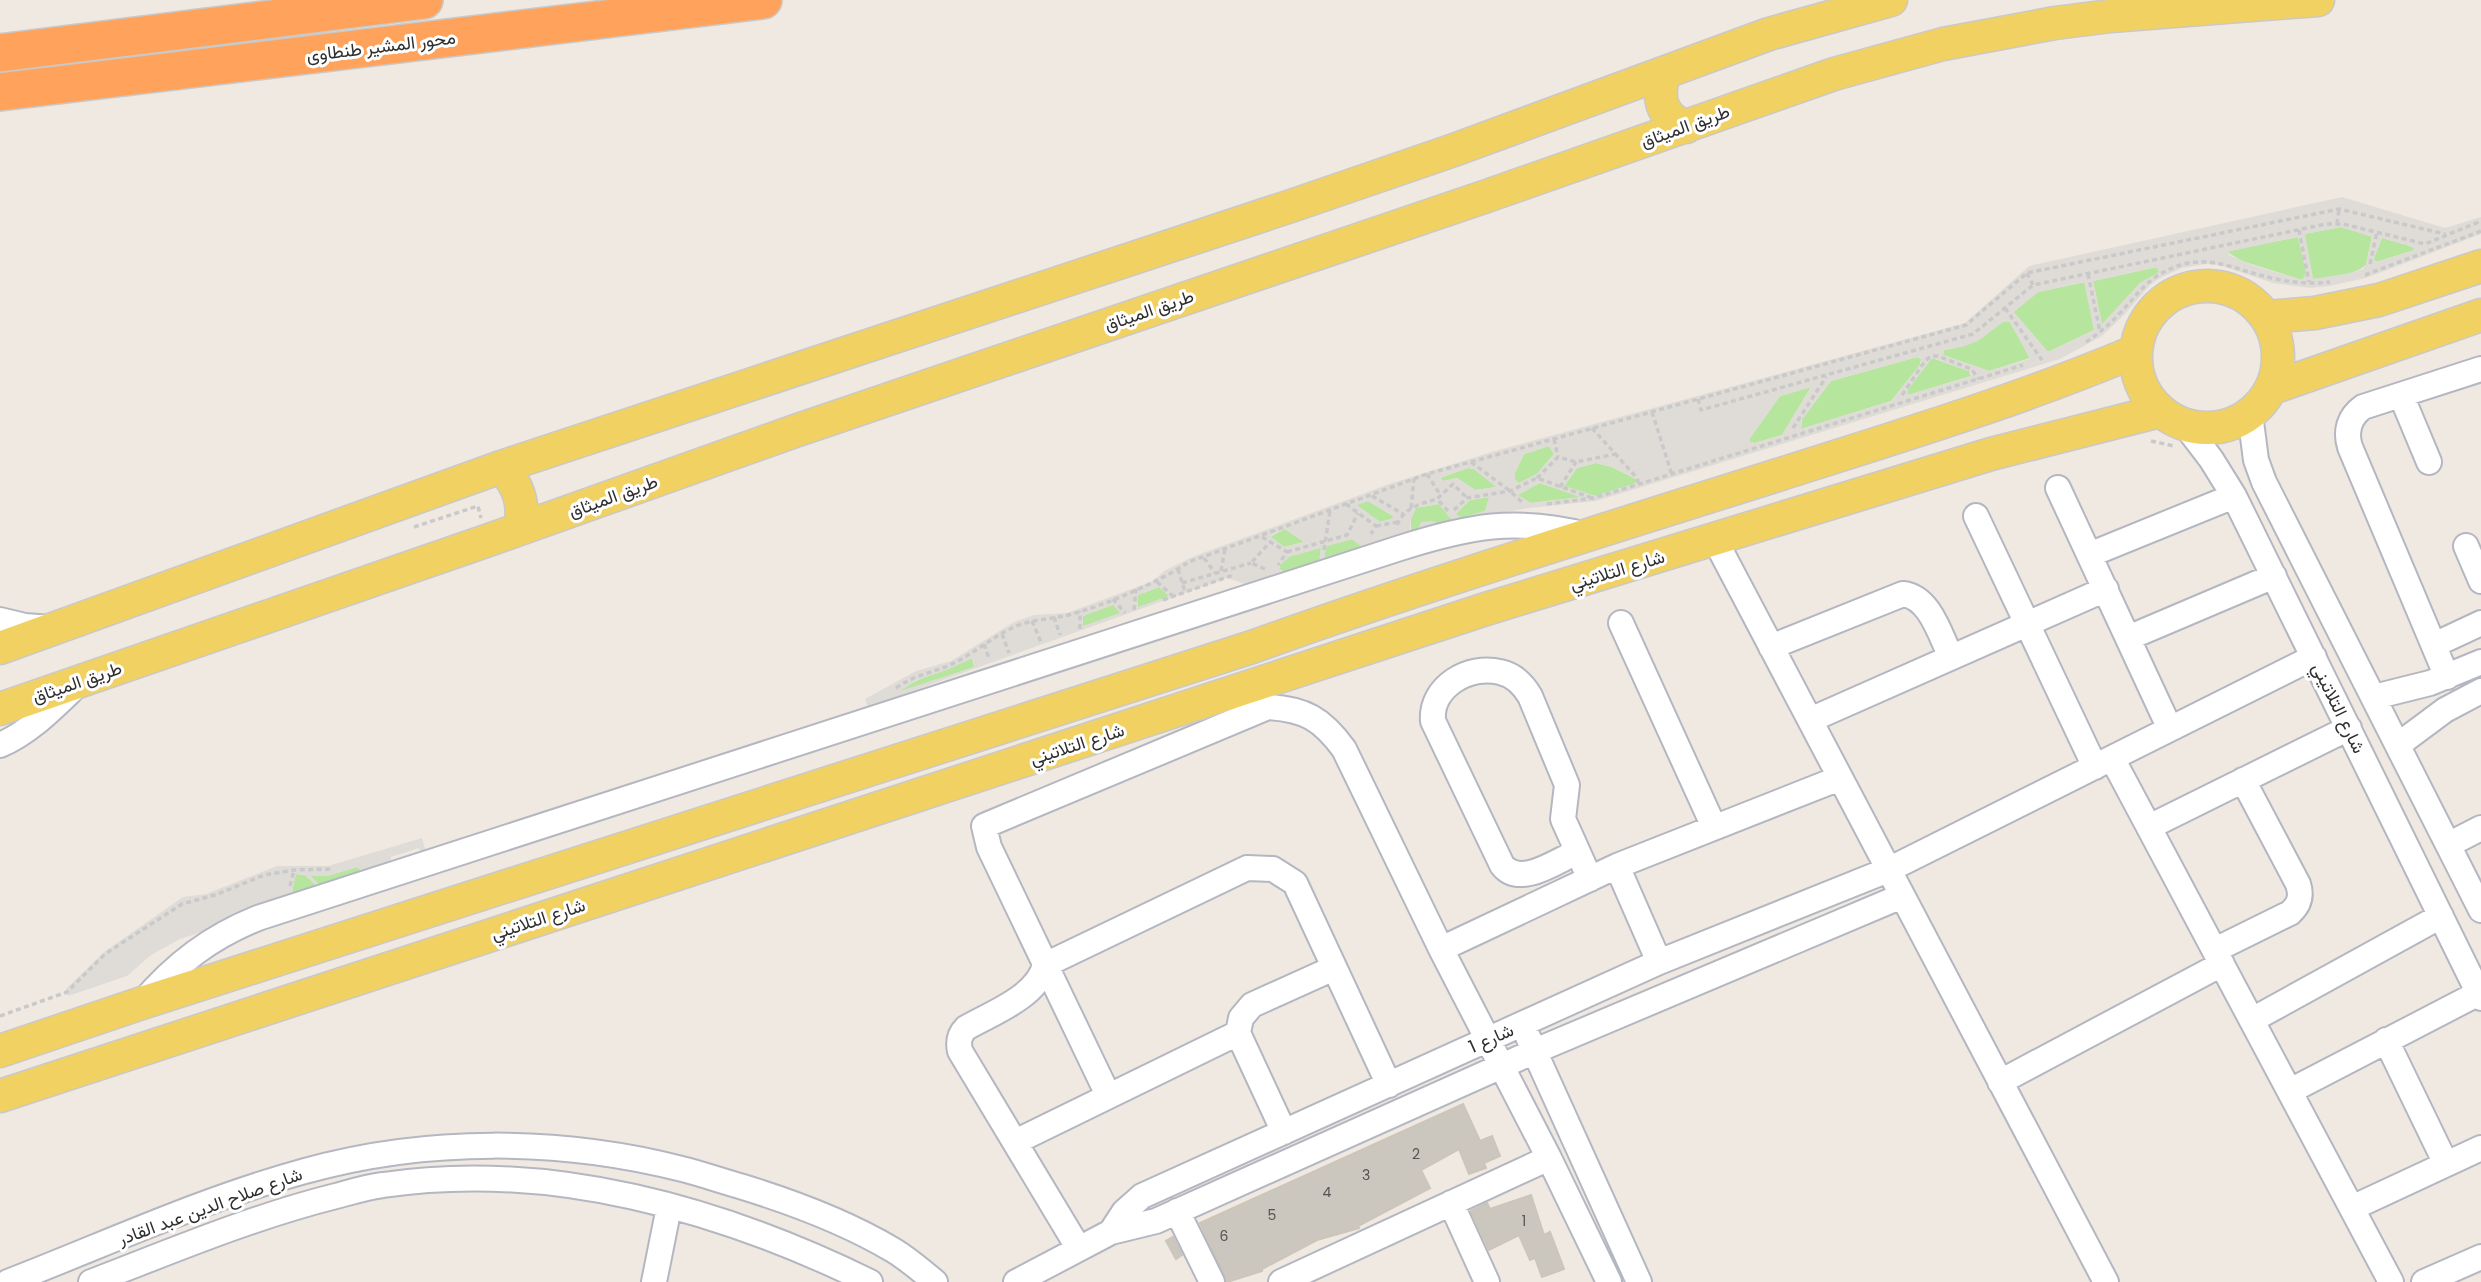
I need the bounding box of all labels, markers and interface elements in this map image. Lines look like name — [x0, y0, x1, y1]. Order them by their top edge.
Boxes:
street label: محور المشير طنطاوى — [305, 24, 457, 68]
street label: طريق الميثاق — [1637, 98, 1733, 154]
street label: طريق الميثاق — [1101, 283, 1197, 337]
street label: طريق الميثاق — [565, 468, 661, 524]
street label: شارع التلاتيني — [1567, 544, 1668, 599]
street label: طريق الميثاق — [29, 655, 125, 709]
street label: شارع التلاتيني — [2304, 659, 2372, 759]
street label: شارع التلاتيني — [1027, 717, 1128, 774]
street label: شارع التلاتيني — [488, 892, 589, 949]
street label: شارع 1 — [1465, 1017, 1517, 1059]
house number: 2 — [1412, 1144, 1420, 1164]
street label: شارع صلاح الدين عبد القادر — [113, 1161, 306, 1251]
house number: 3 — [1362, 1165, 1370, 1185]
house number: 4 — [1323, 1182, 1332, 1202]
house number: 5 — [1268, 1205, 1276, 1225]
house number: 1 — [1522, 1211, 1526, 1231]
house number: 6 — [1220, 1226, 1229, 1246]

